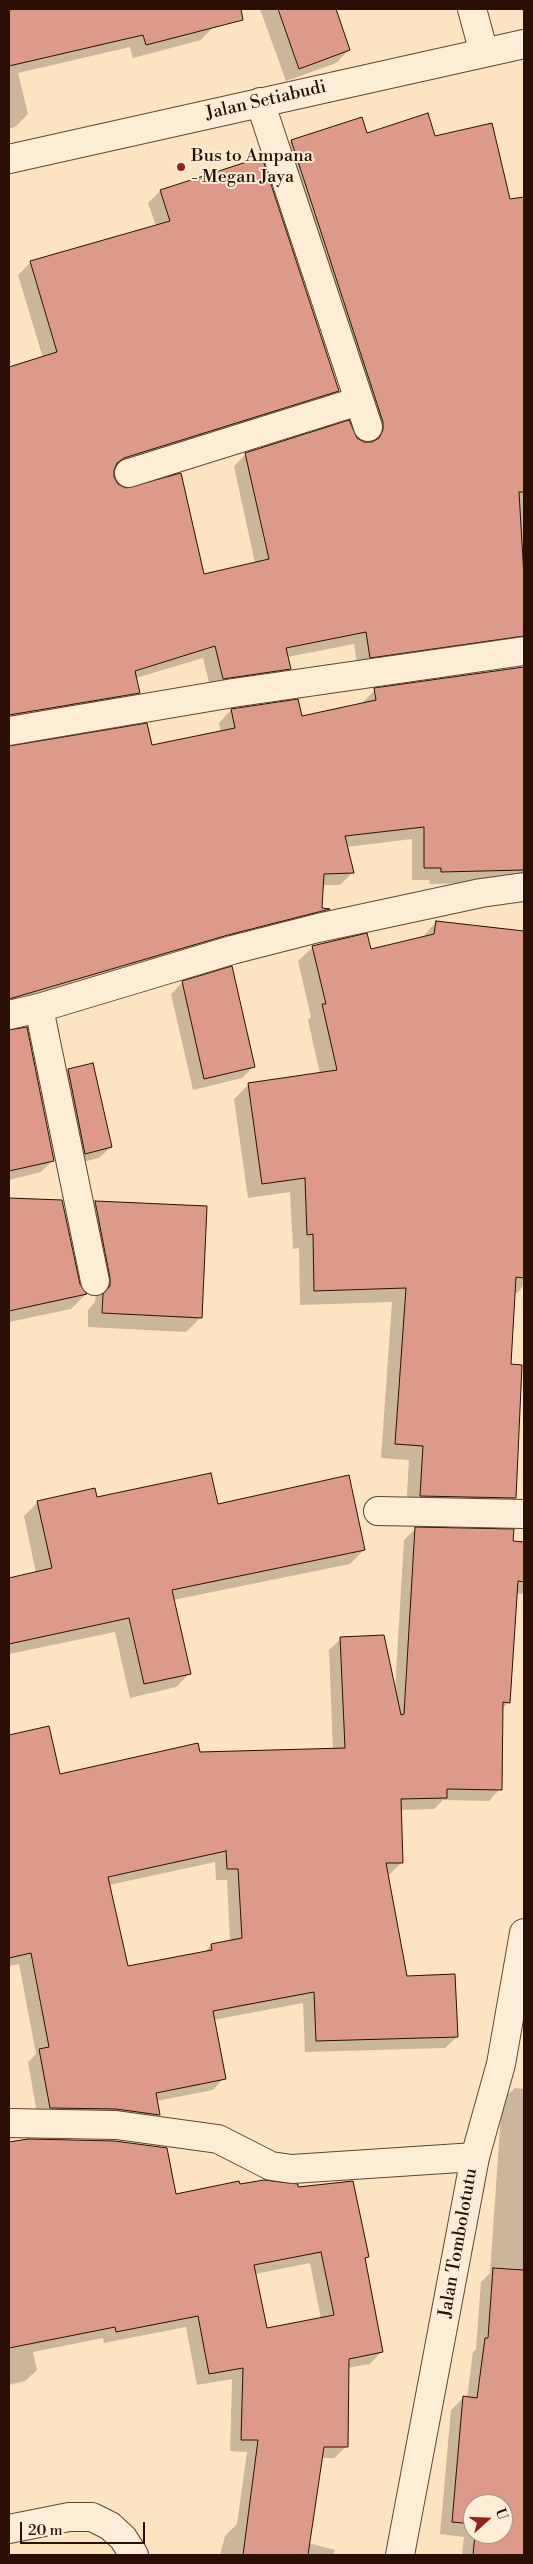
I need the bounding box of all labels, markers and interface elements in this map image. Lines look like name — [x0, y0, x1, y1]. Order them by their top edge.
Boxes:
street label: Jalan Setiabudi — [204, 77, 328, 125]
place label: Bus to Ampana - Megan Jaya — [191, 146, 313, 188]
marker: Bus to Ampana - Megan Jaya — [175, 161, 187, 173]
street label: Jalan Tombolotutu — [435, 2167, 483, 2319]
north arrow — [463, 2494, 513, 2544]
text: U — [491, 2506, 511, 2522]
scale bar — [22, 2512, 148, 2544]
text: 20 m — [28, 2521, 63, 2540]

